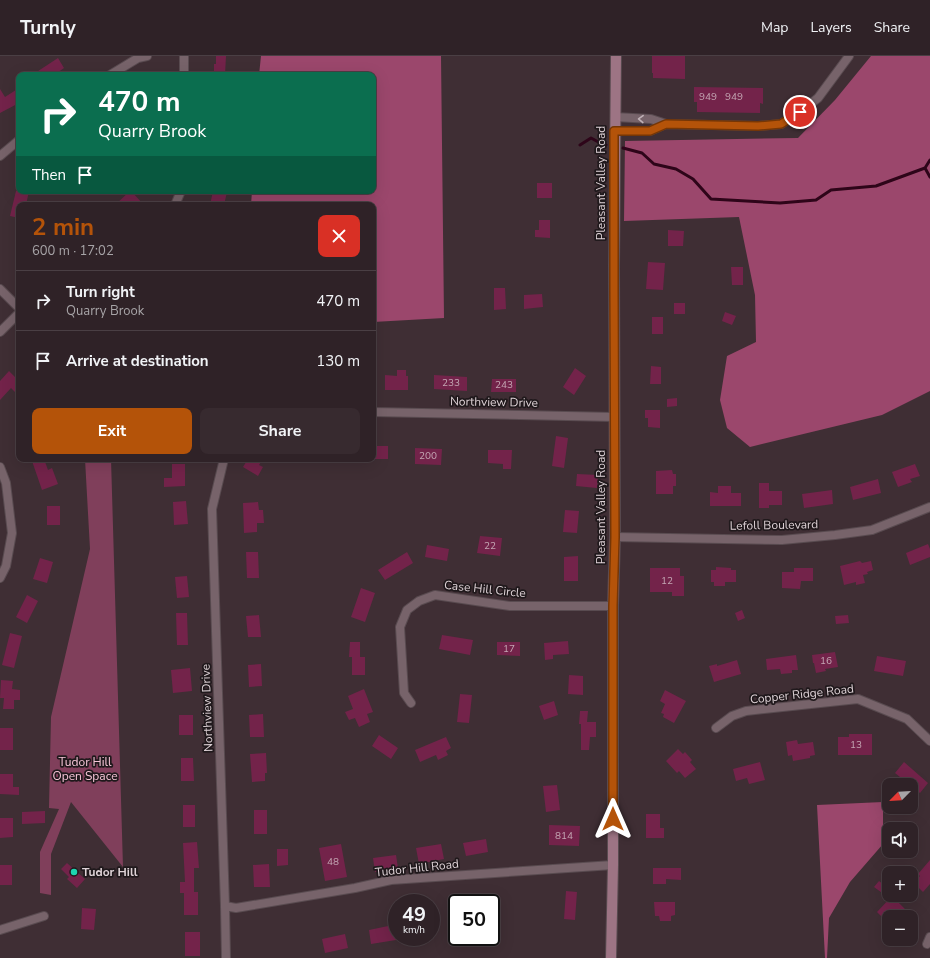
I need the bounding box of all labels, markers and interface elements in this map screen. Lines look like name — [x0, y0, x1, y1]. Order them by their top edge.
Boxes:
text: Turnly — [20, 15, 76, 41]
text: Map — [761, 18, 788, 37]
text: Layers — [810, 18, 852, 37]
text: Share — [874, 18, 910, 37]
text: 470 m — [98, 83, 181, 121]
icon: right — [32, 88, 84, 140]
house number: 949 — [699, 90, 717, 104]
house number: 949 — [725, 90, 743, 104]
pin — [783, 95, 817, 129]
icon: arrive — [789, 101, 811, 123]
one-way arrow — [638, 114, 644, 123]
text: Quarry Brook — [98, 119, 206, 143]
street label: Pleasant Valley Road — [593, 126, 609, 240]
icon: arrive — [74, 164, 96, 186]
text: Then — [32, 165, 66, 185]
text: 2 min — [32, 211, 94, 243]
button: close — [318, 215, 360, 257]
text: 600 m · 17:02 — [32, 242, 114, 260]
text: Turn right — [66, 282, 135, 302]
icon: right — [32, 290, 54, 312]
text: 470 m — [316, 291, 360, 311]
text: Quarry Brook — [66, 302, 144, 320]
icon: arrive — [32, 350, 54, 372]
text: Arrive at destination — [66, 351, 209, 371]
text: 130 m — [316, 351, 360, 371]
house number: 233 — [442, 376, 460, 390]
house number: 243 — [495, 378, 513, 392]
street label: Northview Drive — [450, 393, 538, 411]
button: Exit — [32, 408, 192, 454]
button: Share — [200, 408, 360, 454]
house number: 200 — [419, 449, 437, 463]
street label: Pleasant Valley Road — [593, 450, 609, 564]
street label: Lefoll Boulevard — [730, 516, 818, 534]
house number: 22 — [484, 539, 496, 553]
house number: 12 — [661, 574, 673, 588]
street label: Case Hill Circle — [443, 577, 527, 601]
house number: 17 — [503, 642, 515, 656]
house number: 16 — [820, 654, 832, 668]
street label: Northview Drive — [197, 664, 217, 752]
street label: Copper Ridge Road — [749, 681, 855, 707]
house number: 13 — [850, 738, 862, 752]
park label: Tudor Hill Open Space — [52, 754, 118, 784]
north arrow — [882, 778, 918, 814]
map controls — [882, 778, 918, 946]
position arrow — [592, 798, 634, 840]
button: sound — [882, 822, 918, 858]
house number: 814 — [555, 829, 573, 843]
house number: 48 — [327, 855, 339, 869]
street label: Tudor Hill Road — [374, 856, 460, 880]
place label: Tudor Hill — [82, 864, 138, 880]
button: + — [882, 866, 918, 902]
marker: Tudor Hill — [69, 867, 79, 877]
speed limit sign: 50 — [448, 894, 500, 946]
text: 49 — [402, 901, 426, 928]
button: − — [882, 910, 918, 946]
text: km/h — [403, 923, 425, 937]

